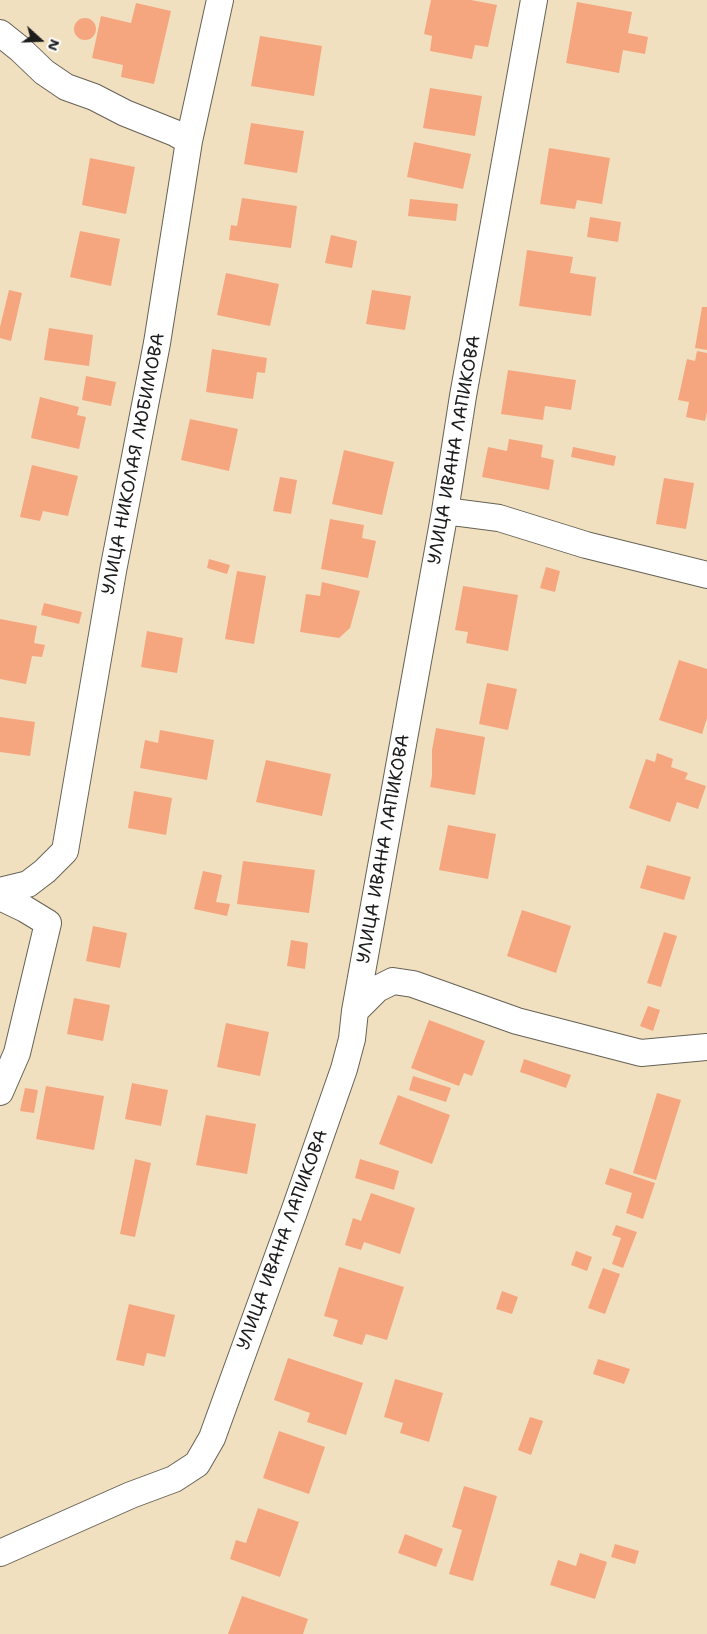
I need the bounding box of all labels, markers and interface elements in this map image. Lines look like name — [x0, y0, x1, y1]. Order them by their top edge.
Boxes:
north arrow — [15, 15, 65, 65]
text: N — [44, 37, 64, 53]
street label: УЛИЦА НИКОЛАЯ ЛЮБИМОВА — [98, 331, 170, 597]
street label: УЛИЦА ИВАНА ЛАПИКОВА — [424, 334, 486, 566]
street label: УЛИЦА ИВАНА ЛАПИКОВА — [353, 733, 415, 965]
street label: УЛИЦА ИВАНА ЛАПИКОВА — [233, 1127, 333, 1353]

